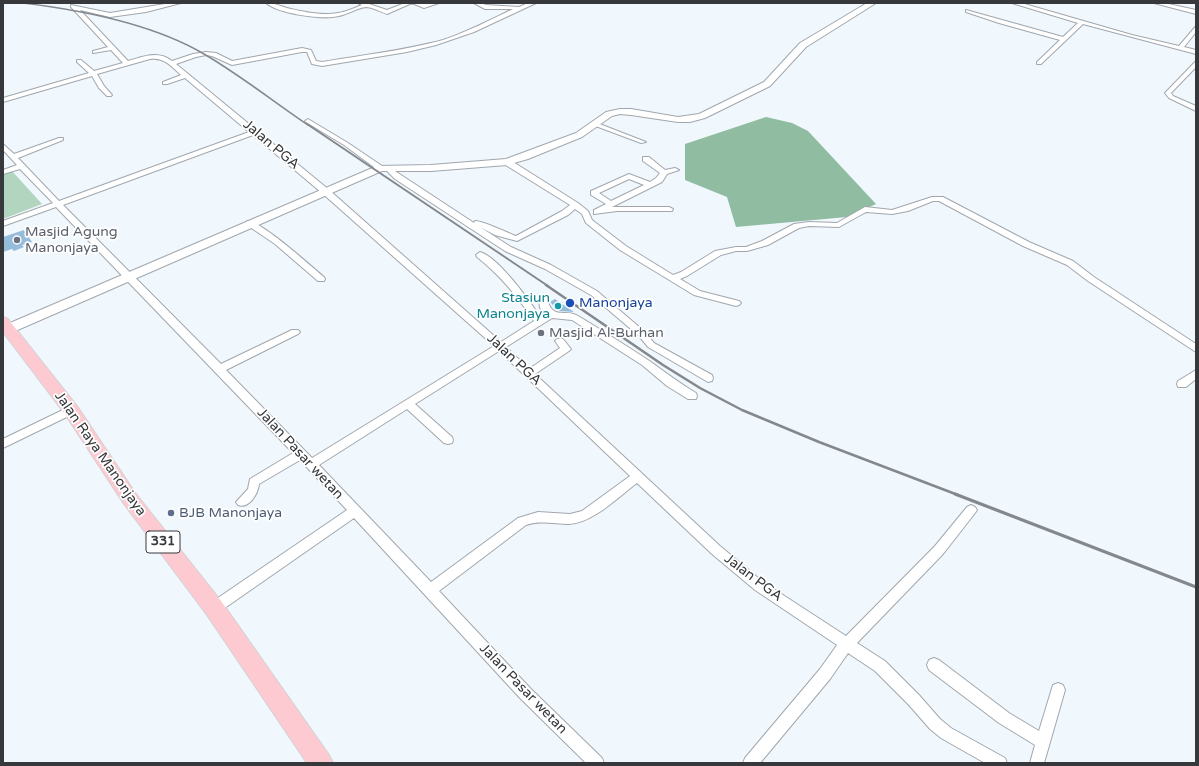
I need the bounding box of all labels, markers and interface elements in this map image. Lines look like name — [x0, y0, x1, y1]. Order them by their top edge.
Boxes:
street label: Jalan PGA — [239, 117, 303, 173]
place label: Masjid Agung Manonjaya — [25, 224, 118, 256]
marker: Masjid Agung Manonjaya — [12, 235, 22, 245]
place label: Stasiun Manonjaya — [476, 290, 550, 322]
place label: Manonjaya — [579, 295, 653, 311]
marker: Manonjaya — [564, 297, 576, 309]
marker: Stasiun Manonjaya — [553, 301, 563, 311]
place label: Masjid Al-Burhan — [549, 325, 664, 341]
marker: Masjid Al-Burhan — [536, 328, 546, 338]
street label: Jalan PGA — [483, 331, 545, 389]
street label: Jalan Raya Manonjaya — [51, 389, 149, 519]
street label: Jalan Pasar wetan — [253, 405, 347, 503]
place label: BJB Manonjaya — [179, 505, 282, 521]
marker: BJB Manonjaya — [166, 508, 176, 518]
road number: 331 — [146, 531, 180, 553]
street label: Jalan PGA — [721, 551, 785, 605]
street label: Jalan Pasar wetan — [476, 640, 570, 738]

